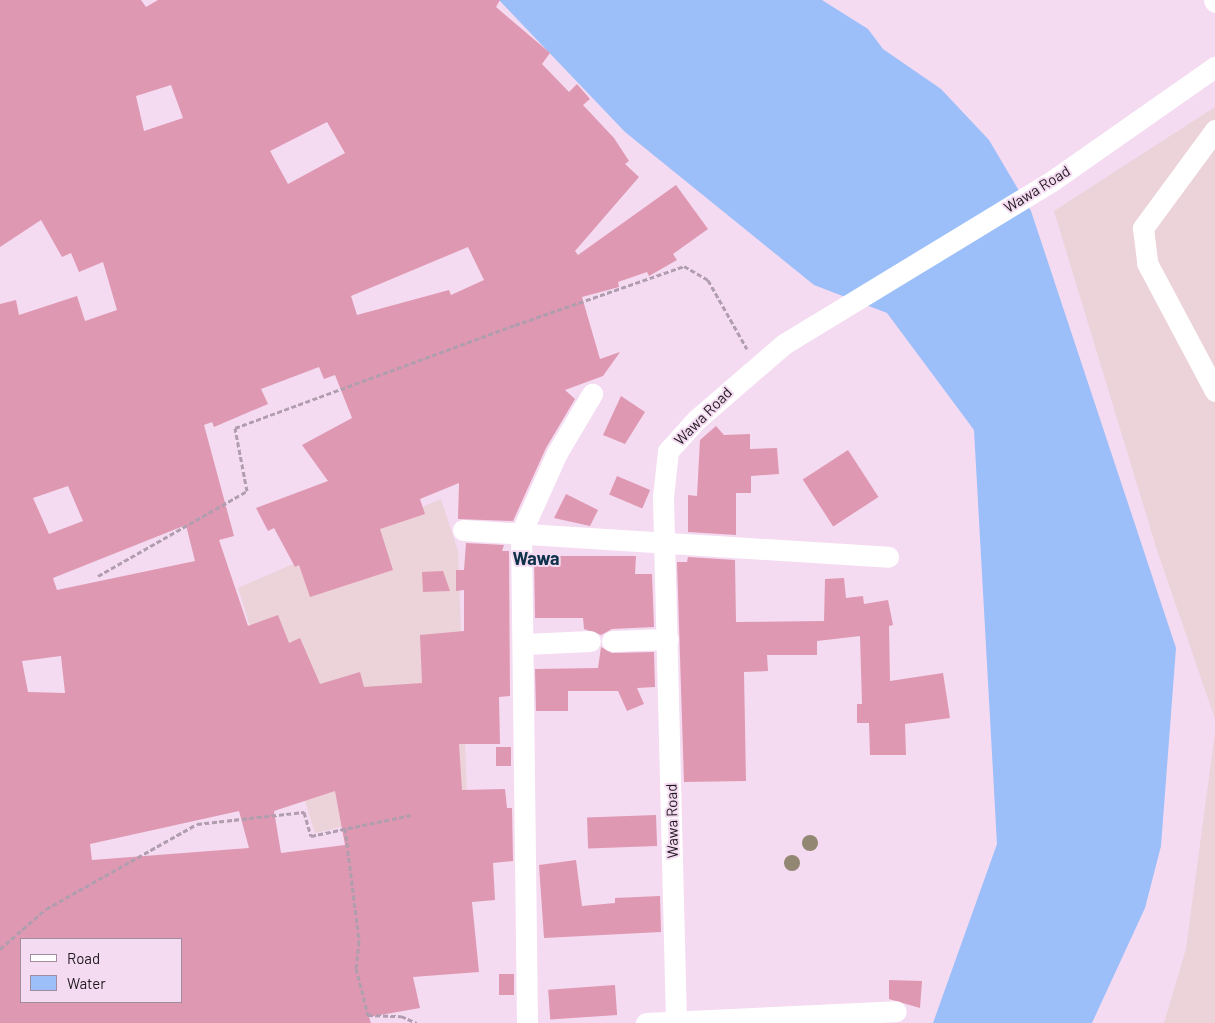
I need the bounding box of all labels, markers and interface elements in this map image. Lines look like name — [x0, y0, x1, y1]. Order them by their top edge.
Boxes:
street label: Wawa Road — [1001, 162, 1073, 216]
street label: Wawa Road — [670, 383, 736, 449]
district label: Wawa — [512, 547, 560, 569]
street label: Wawa Road — [662, 784, 682, 858]
legend — [20, 938, 182, 1003]
text: Road — [67, 949, 100, 967]
text: Water — [67, 974, 106, 992]

